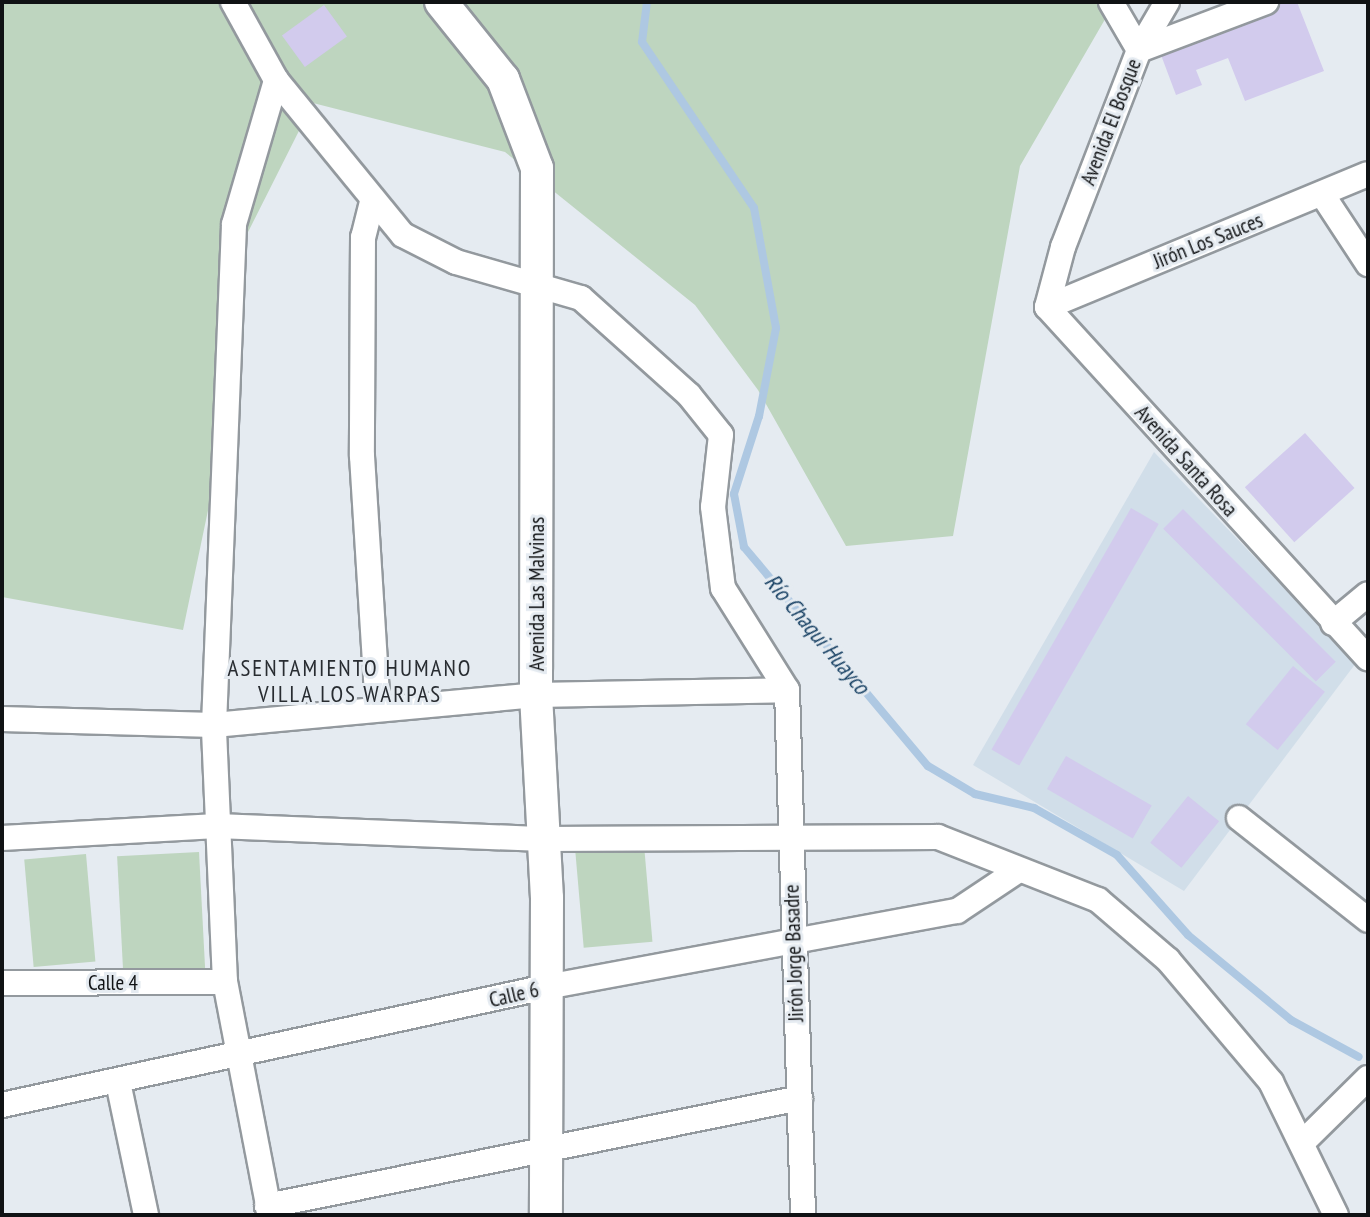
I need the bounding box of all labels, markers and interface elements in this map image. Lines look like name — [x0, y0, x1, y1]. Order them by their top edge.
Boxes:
street label: Avenida El Bosque — [1075, 55, 1147, 189]
street label: Jirón Los Sauces — [1150, 208, 1266, 274]
street label: Avenida Santa Rosa — [1129, 400, 1243, 522]
street label: Avenida Las Malvinas — [524, 517, 550, 671]
water label: Río Chaqui Huayco — [759, 568, 875, 700]
district label: ASENTAMIENTO HUMANO VILLA LOS WARPAS — [230, 654, 470, 708]
street label: Jirón Jorge Basadre — [779, 884, 809, 1022]
street label: Calle 4 — [88, 970, 138, 996]
street label: Calle 6 — [487, 977, 541, 1013]

